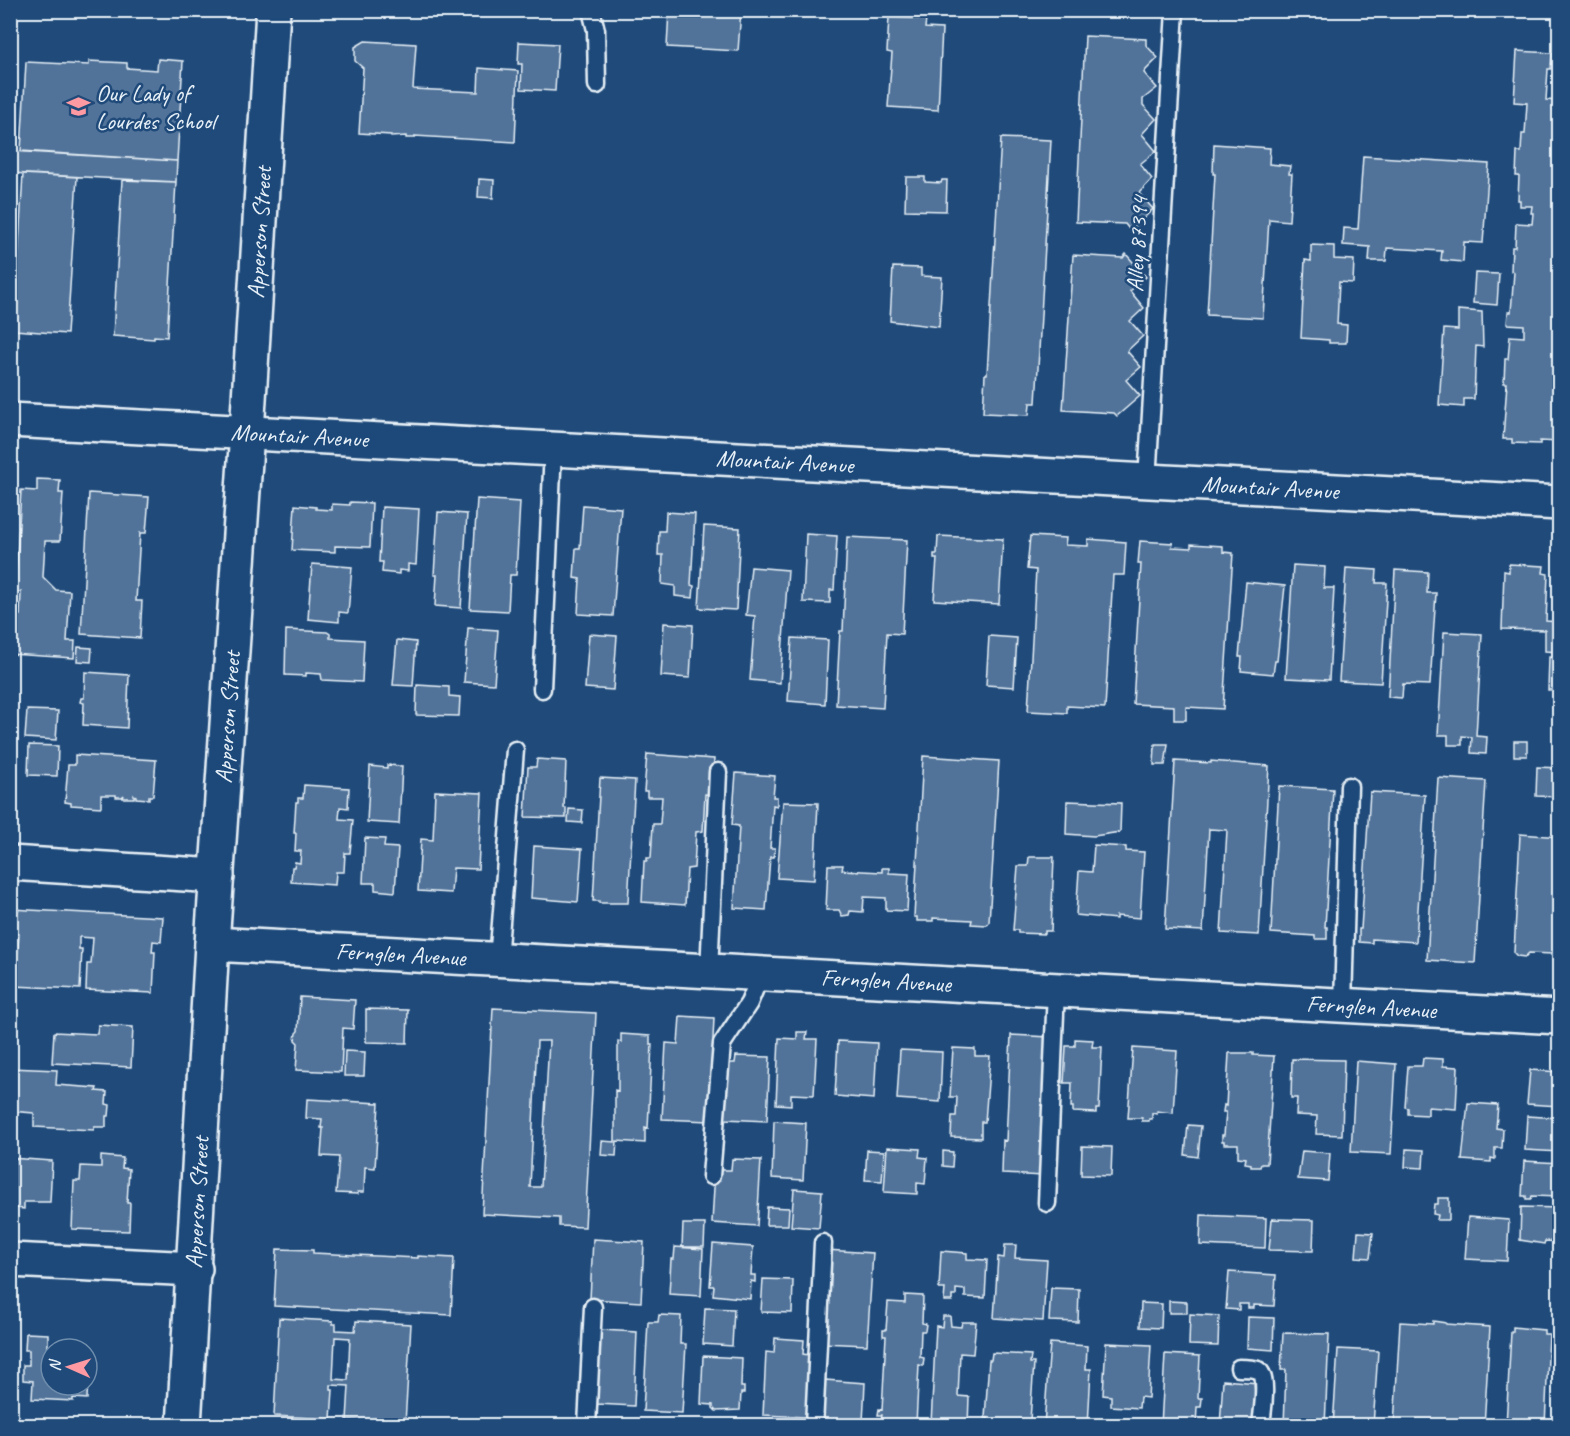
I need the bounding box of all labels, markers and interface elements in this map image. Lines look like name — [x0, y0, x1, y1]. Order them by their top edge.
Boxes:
place label: Our Lady of Lourdes School — [96, 78, 219, 136]
school or university icon: Our Lady of Lourdes School — [65, 94, 91, 120]
street label: Apperson Street — [240, 164, 278, 299]
street label: Alley 87394 — [1120, 193, 1155, 293]
street label: Mountair Avenue — [230, 417, 371, 454]
street label: Mountair Avenue — [715, 443, 856, 480]
street label: Mountair Avenue — [1201, 469, 1342, 506]
street label: Apperson Street — [208, 649, 247, 784]
street label: Fernglen Avenue — [335, 936, 469, 973]
street label: Fernglen Avenue — [820, 962, 954, 999]
street label: Fernglen Avenue — [1306, 988, 1439, 1025]
street label: Apperson Street — [178, 1134, 216, 1269]
north arrow — [39, 1337, 99, 1397]
text: N — [45, 1358, 65, 1372]

